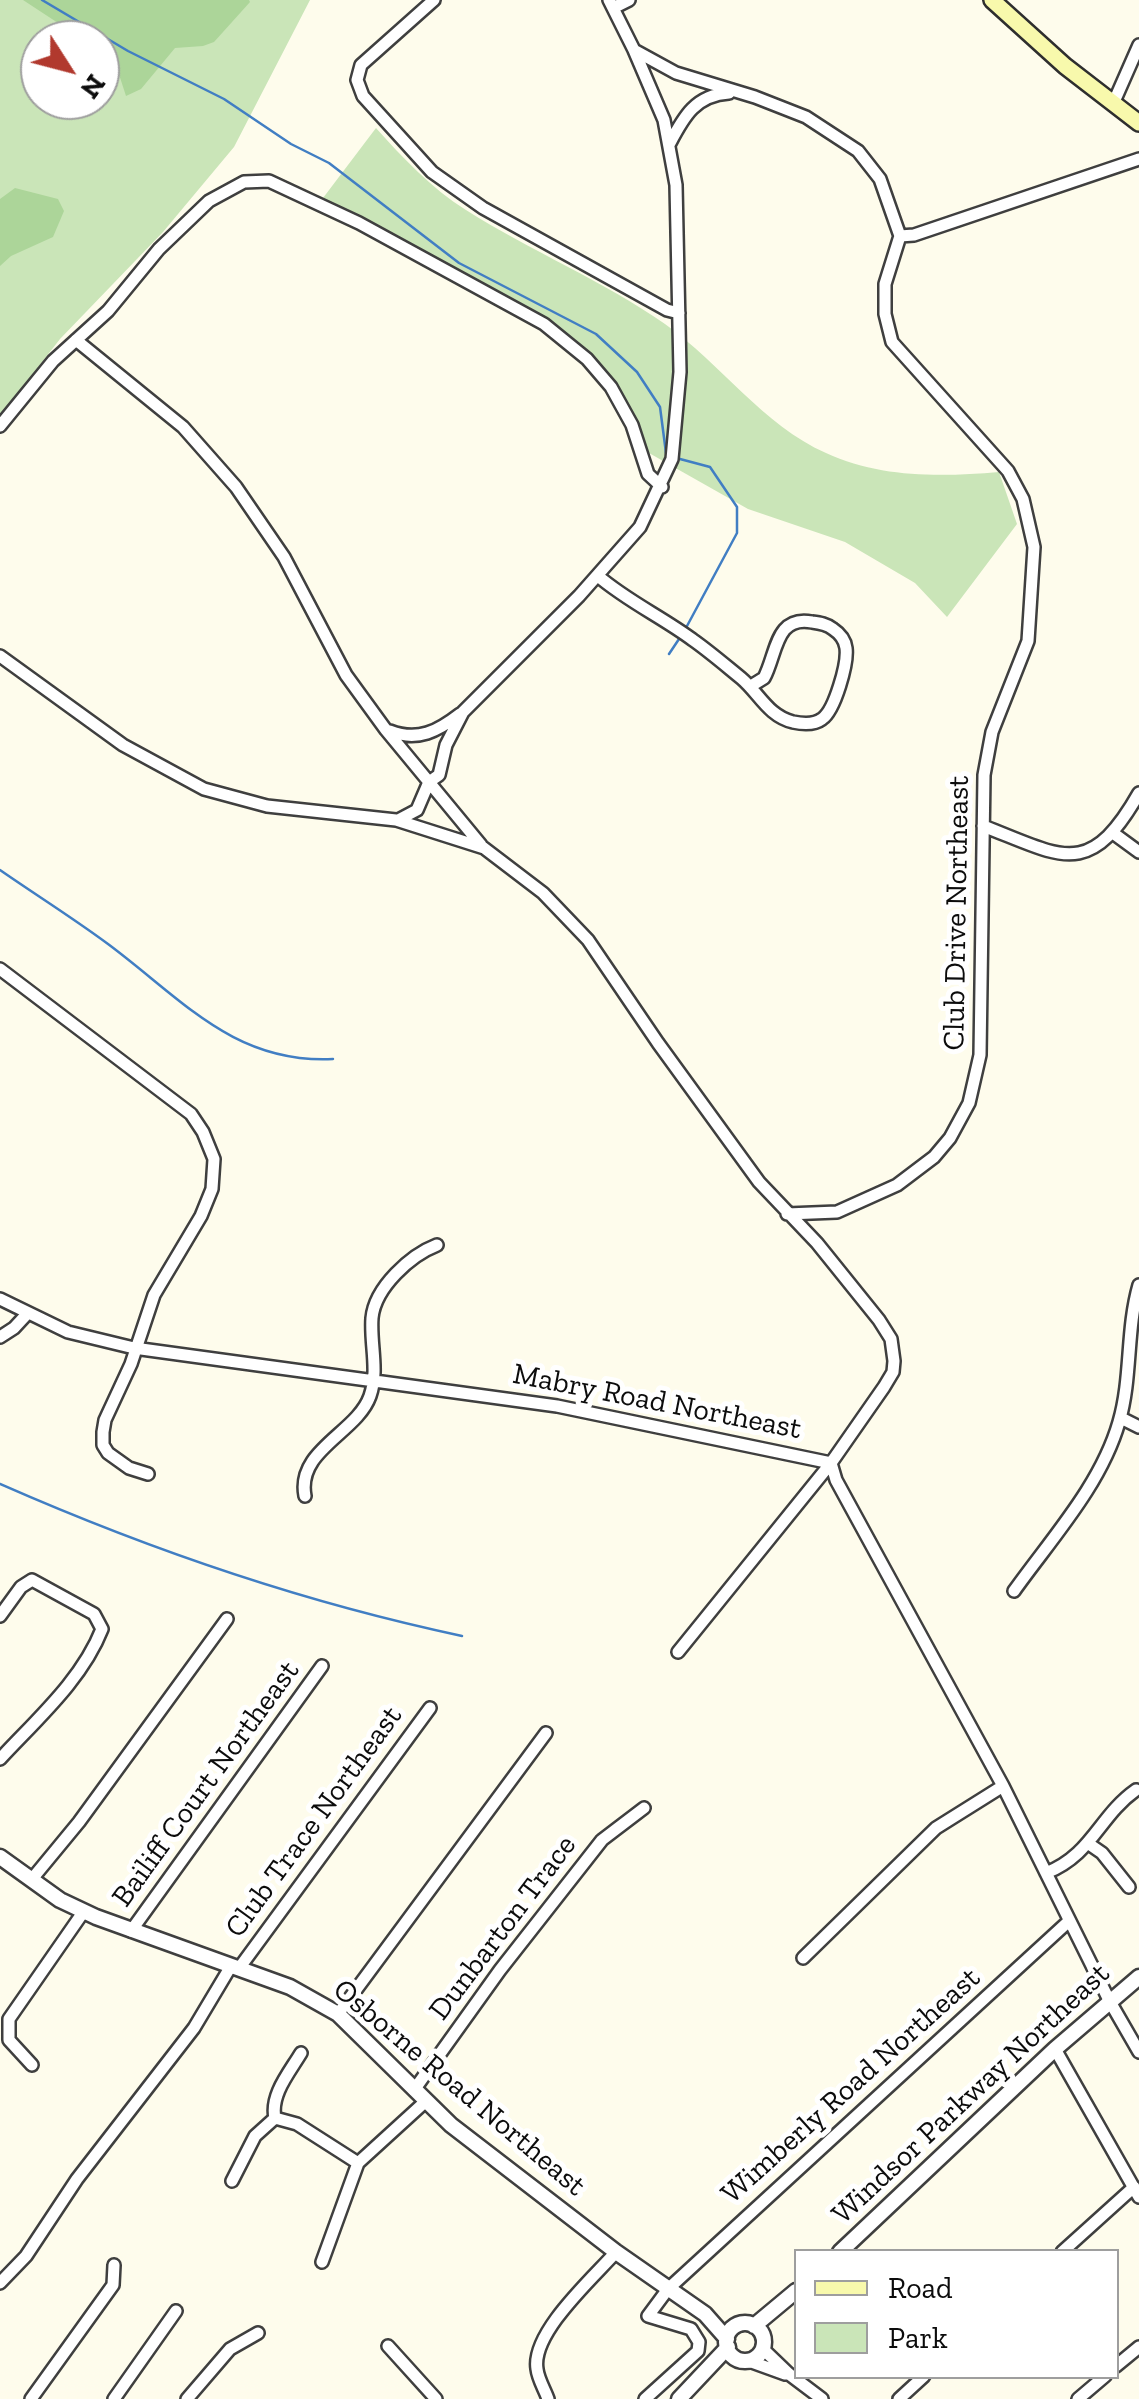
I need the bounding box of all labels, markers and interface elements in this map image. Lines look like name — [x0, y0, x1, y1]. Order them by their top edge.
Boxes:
north arrow — [20, 20, 120, 120]
text: N — [73, 68, 113, 105]
street label: Club Drive Northeast — [937, 775, 977, 1051]
street label: Mabry Road Northeast — [510, 1356, 804, 1448]
street label: Bailiff Court Northeast — [105, 1654, 307, 1914]
street label: Club Trace Northeast — [218, 1699, 410, 1945]
street label: Dunbarton Trace — [422, 1829, 584, 2027]
street label: Windsor Parkway Northeast — [825, 1956, 1117, 2232]
street label: Wimberly Road Northeast — [714, 1960, 988, 2212]
street label: Osborne Road Northeast — [325, 1972, 593, 2204]
legend — [794, 2249, 1119, 2379]
text: Road — [888, 2270, 953, 2306]
text: Park — [888, 2320, 948, 2356]

